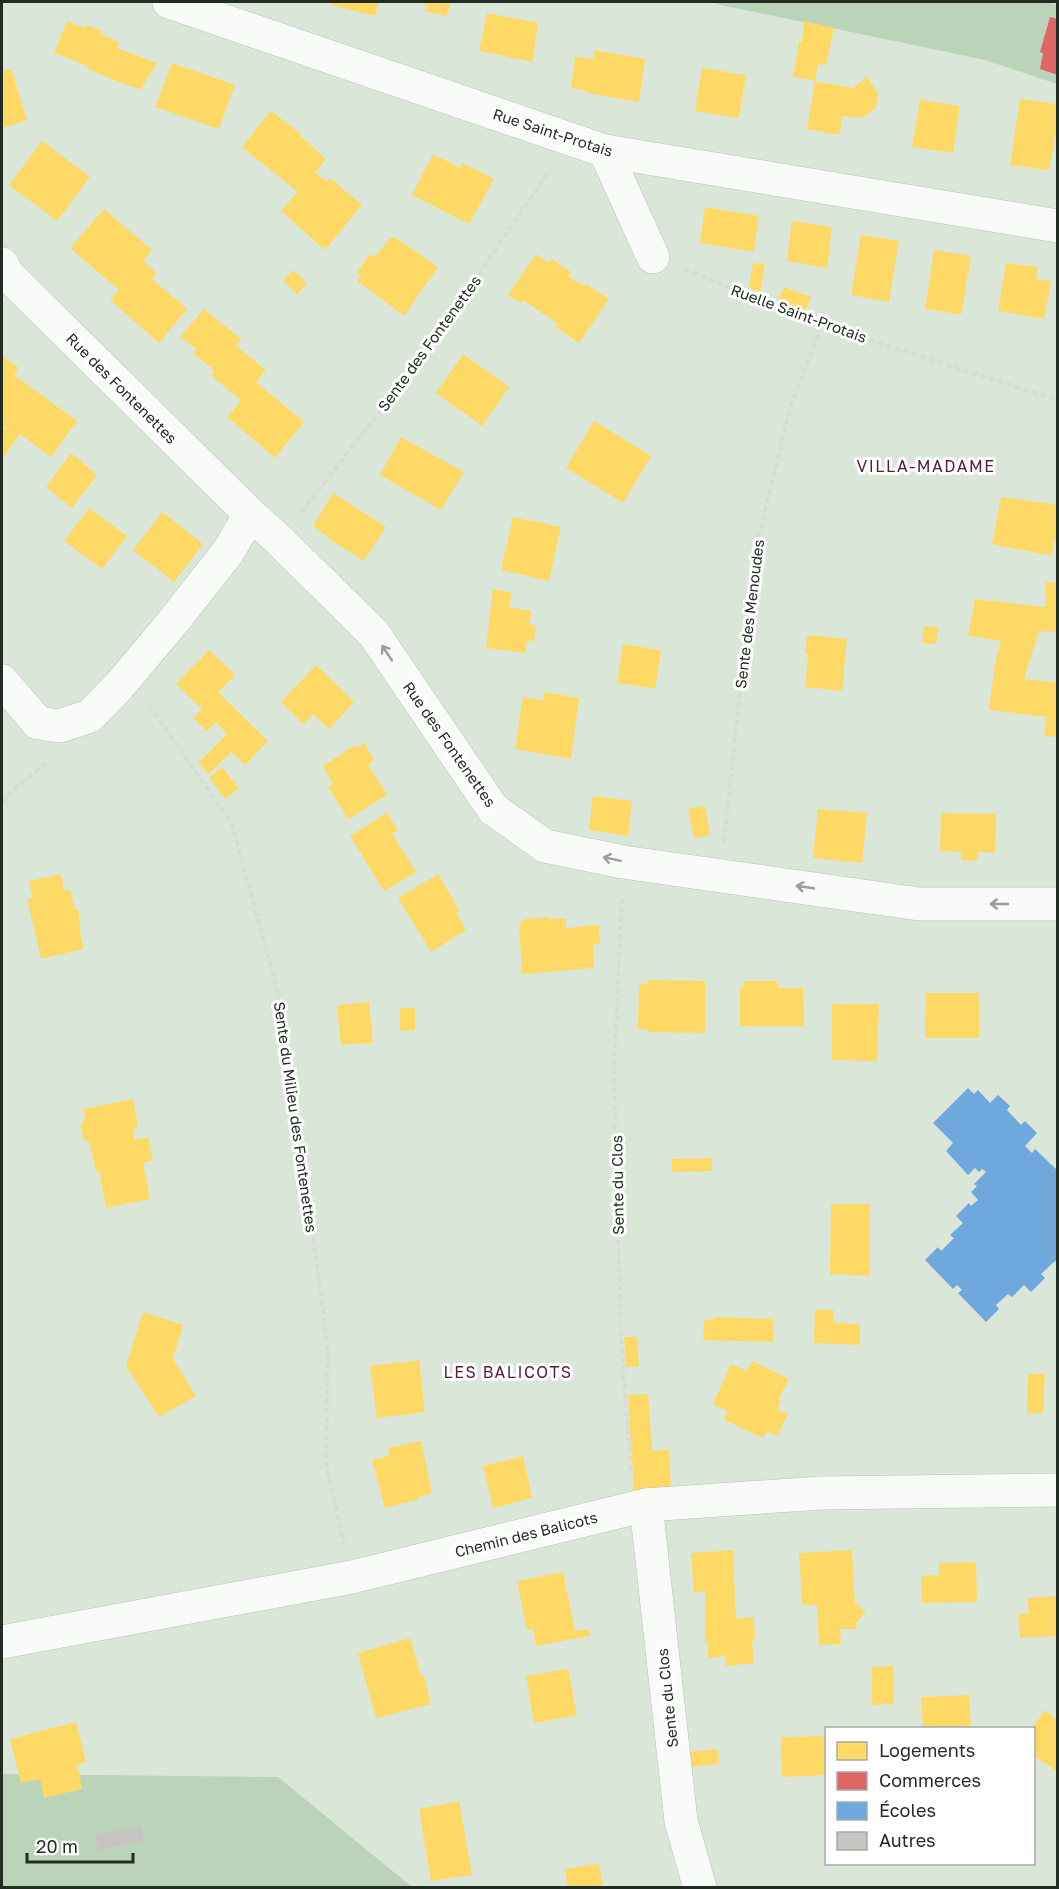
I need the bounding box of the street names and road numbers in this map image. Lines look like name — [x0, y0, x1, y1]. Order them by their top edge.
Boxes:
street label: Rue Saint-Protais — [491, 104, 615, 160]
street label: Sente des Fontenettes — [374, 272, 484, 414]
street label: Ruelle Saint-Protais — [729, 280, 869, 346]
street label: Rue des Fontenettes — [63, 329, 181, 447]
street label: Sente des Menoudes — [731, 538, 767, 690]
street label: Rue des Fontenettes — [400, 678, 500, 810]
street label: Sente du Milieu des Fontenettes — [271, 1001, 321, 1234]
street label: Sente du Clos — [607, 1135, 627, 1235]
street label: Chemin des Balicots — [453, 1508, 599, 1560]
street label: Sente du Clos — [653, 1647, 681, 1749]

